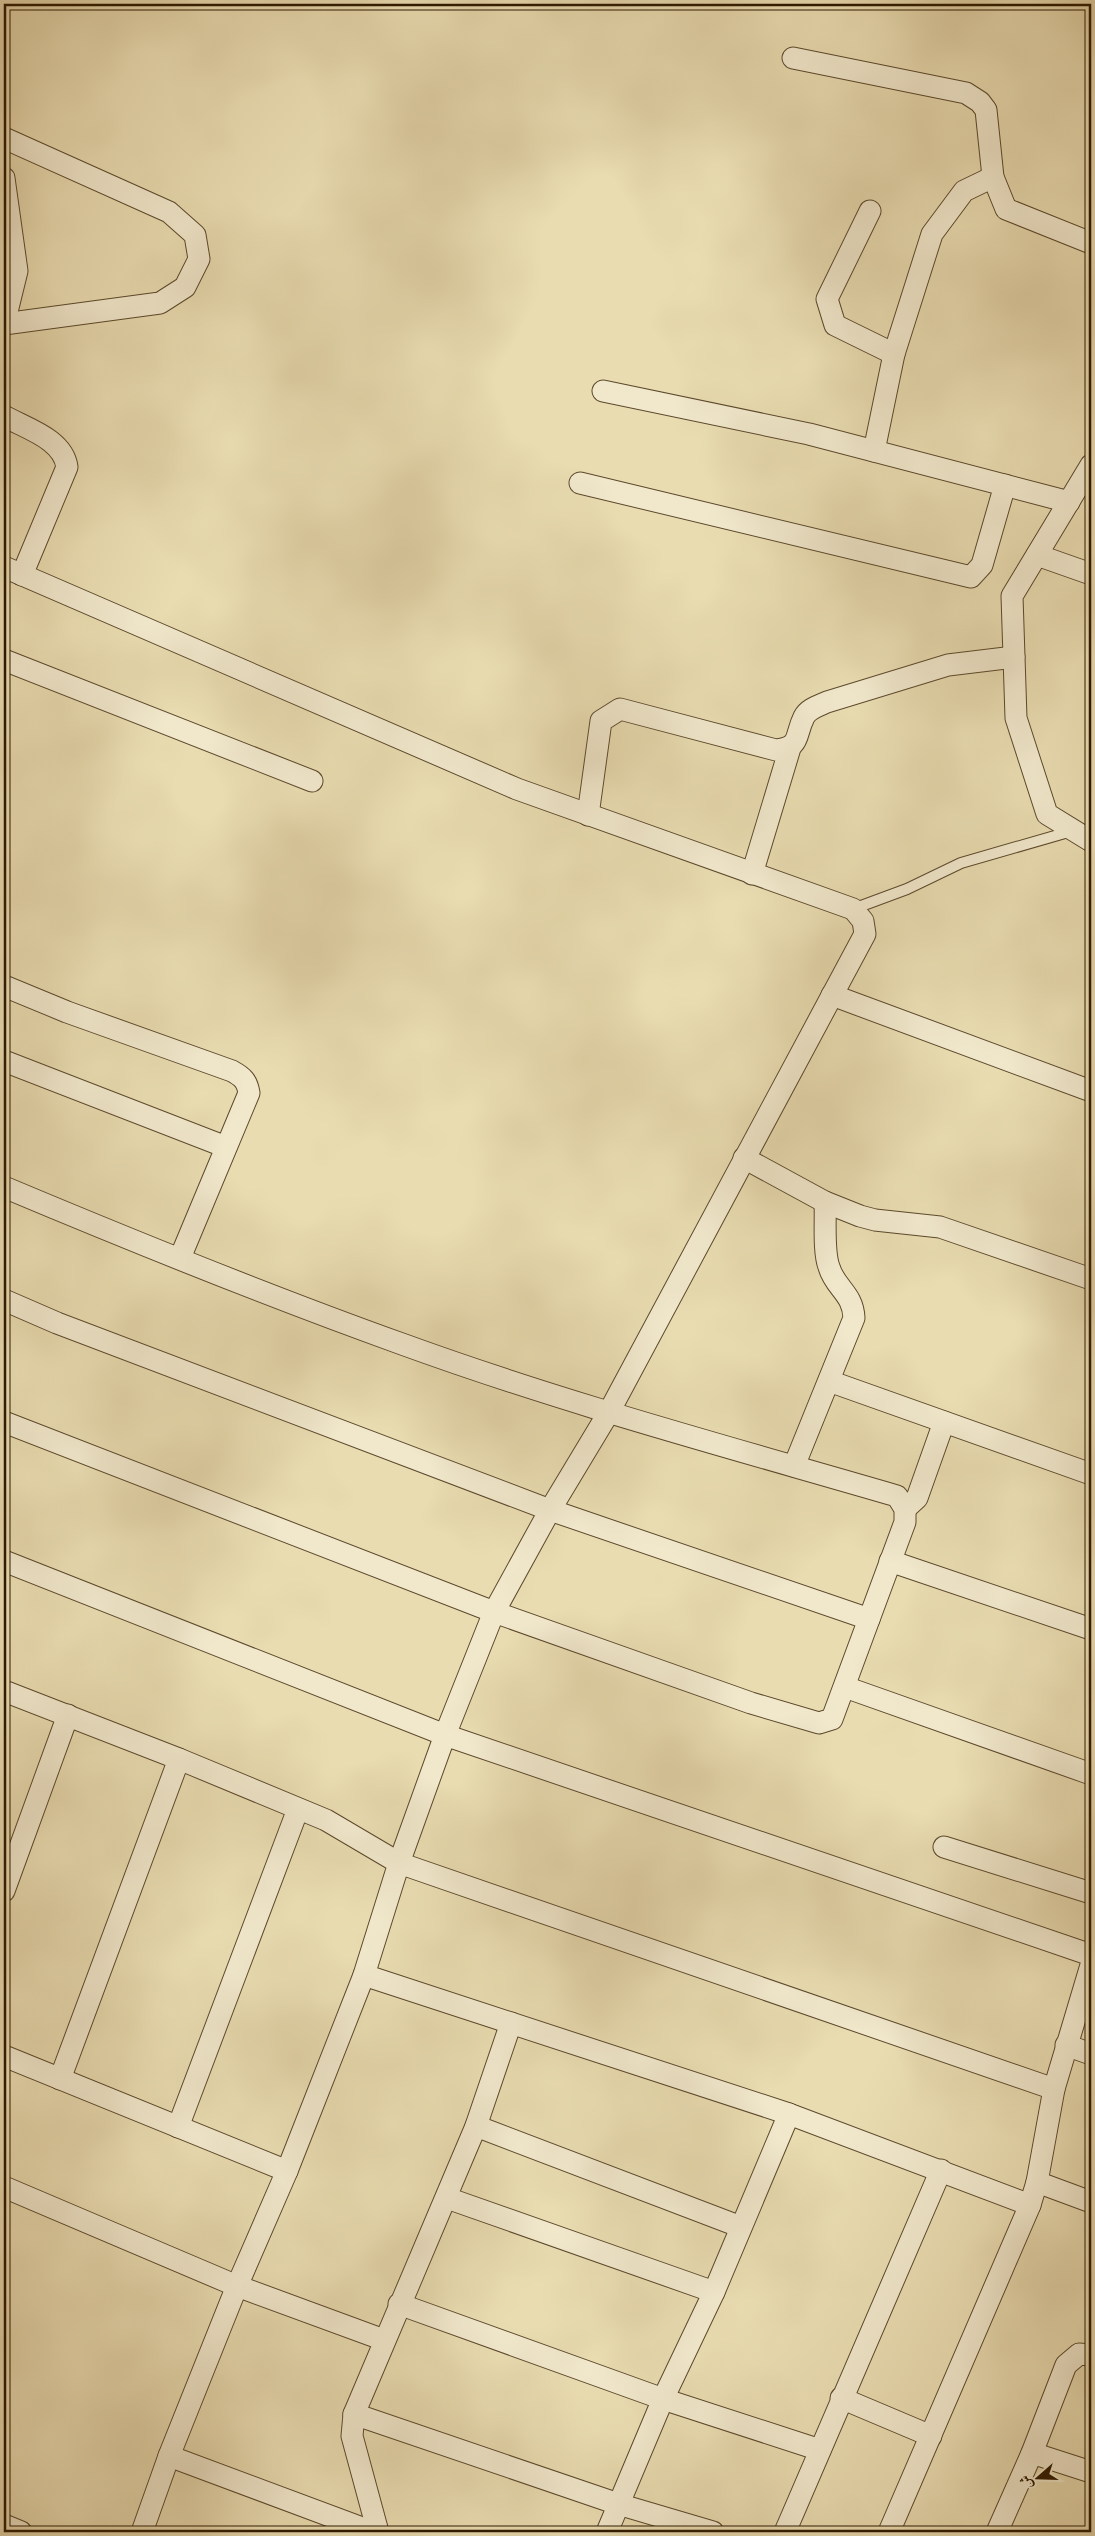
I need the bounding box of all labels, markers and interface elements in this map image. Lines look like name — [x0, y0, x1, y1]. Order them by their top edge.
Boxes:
north arrow — [1012, 2454, 1062, 2504]
text: ش — [1015, 2473, 1037, 2492]

